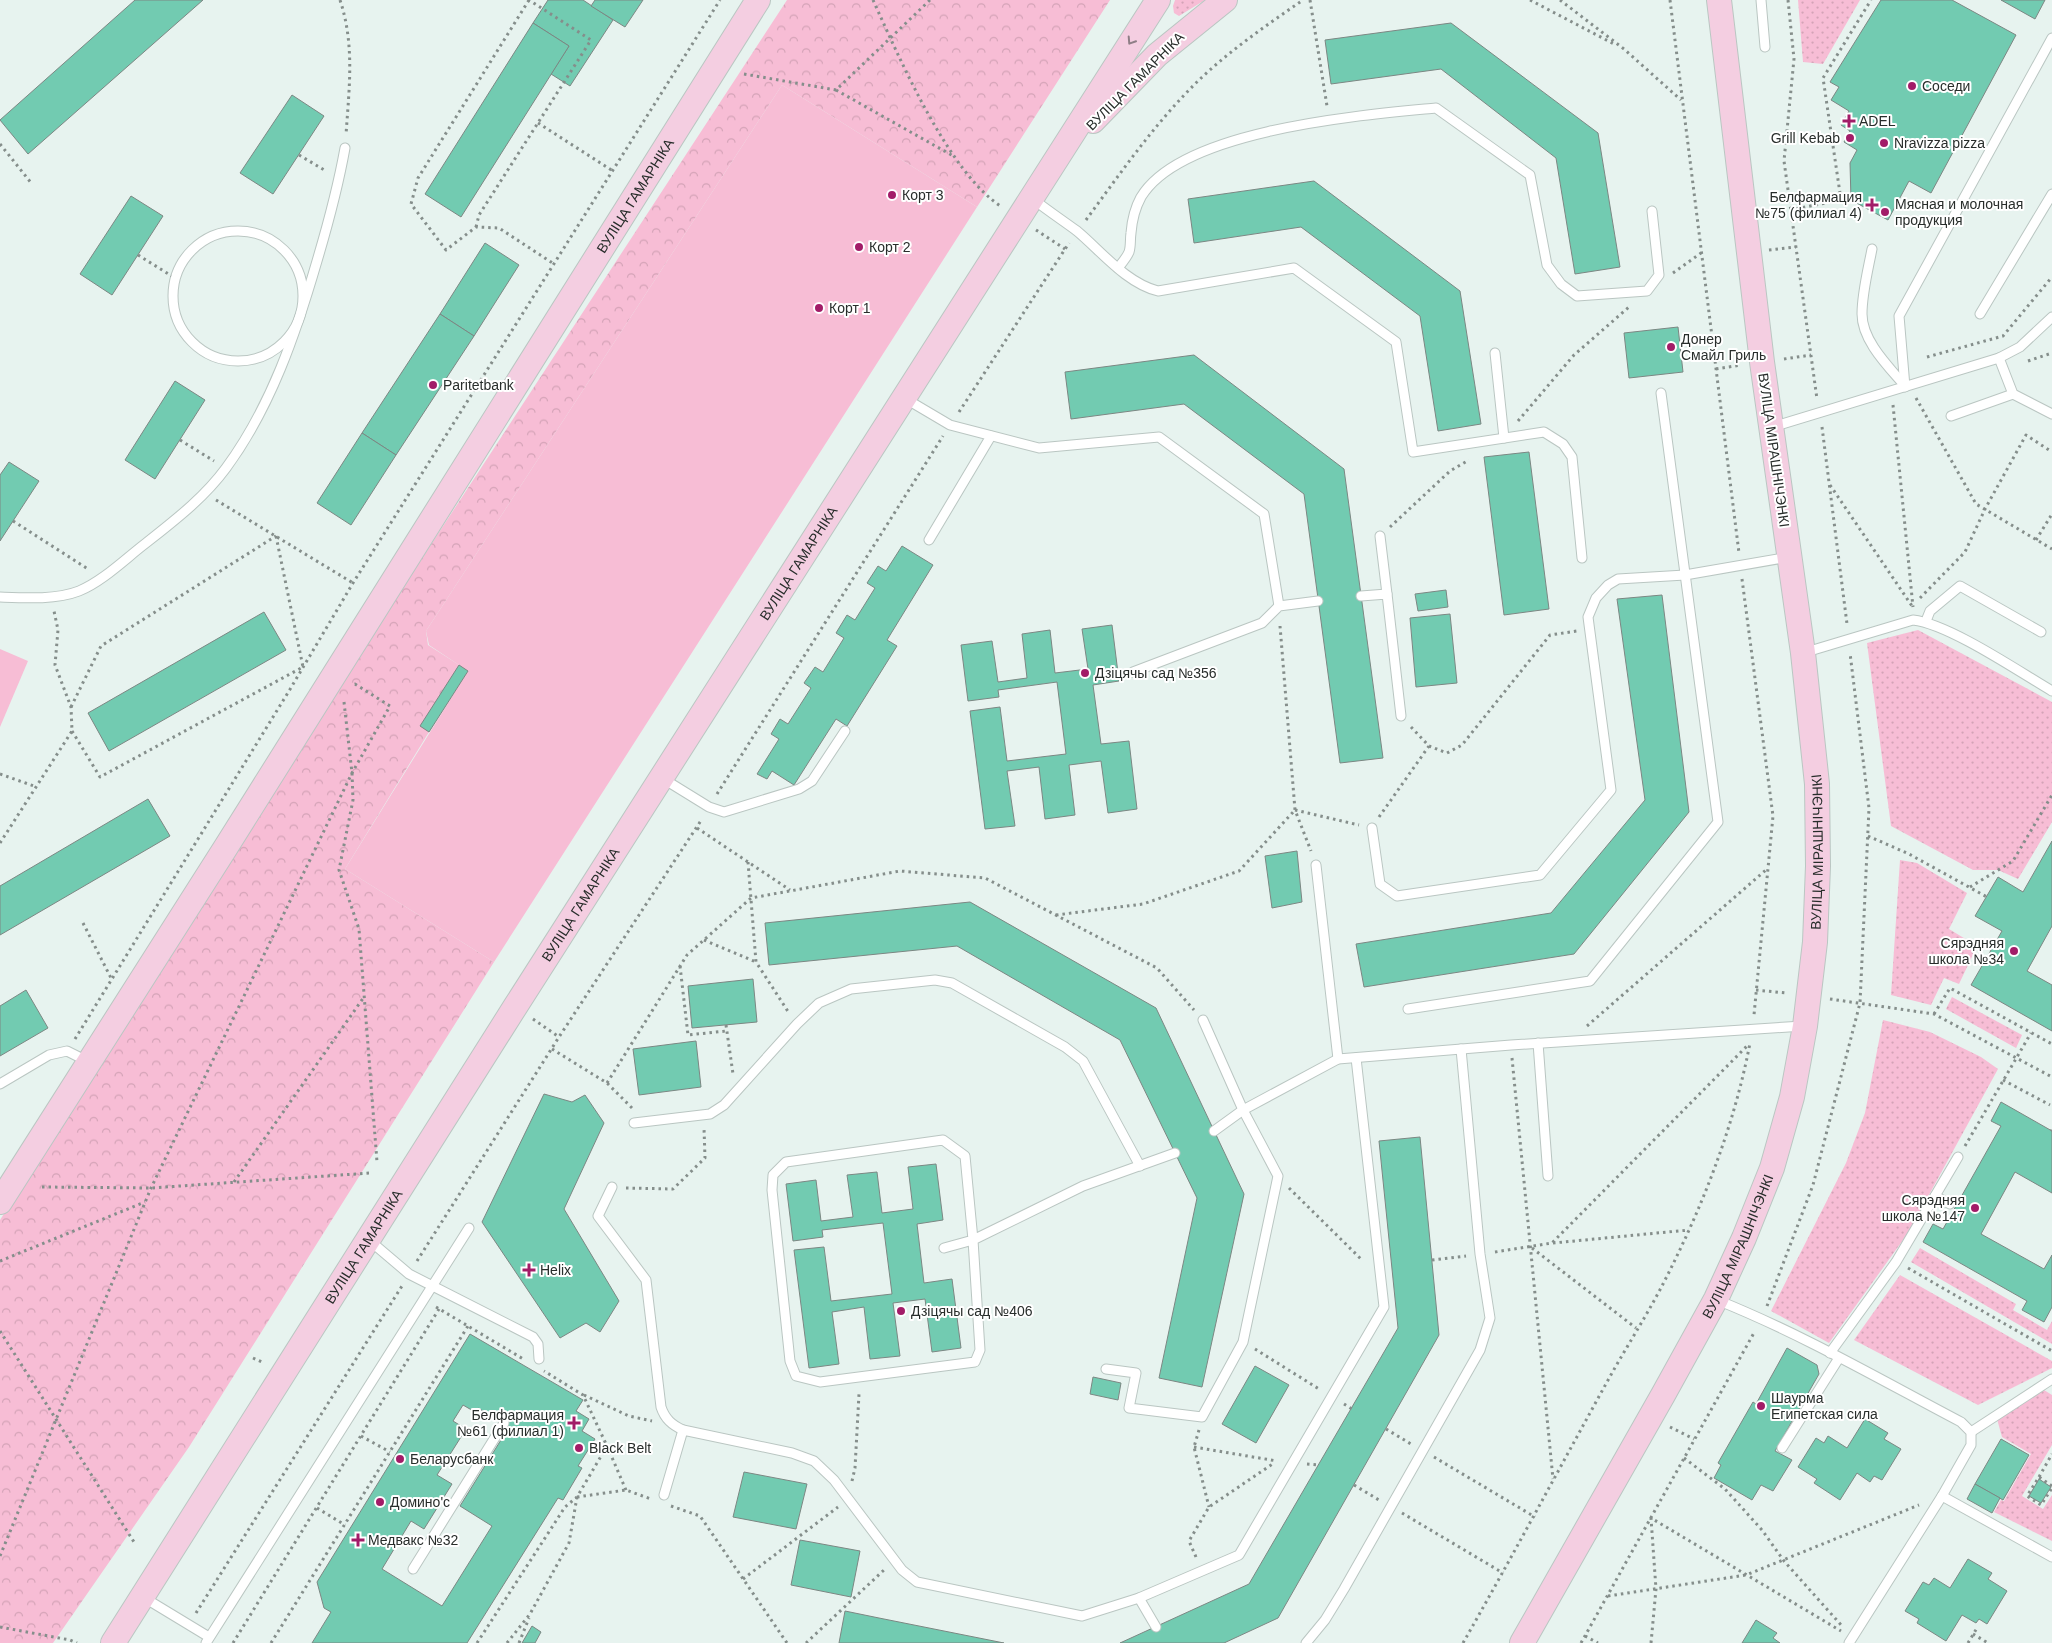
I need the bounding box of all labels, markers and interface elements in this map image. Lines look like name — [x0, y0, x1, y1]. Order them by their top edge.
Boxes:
street label: ВУЛІЦА ГАМАРНІКА — [1083, 28, 1188, 133]
one-way arrow — [1128, 36, 1138, 45]
place label: Соседи — [1922, 78, 1970, 94]
marker: Соседи — [1906, 80, 1918, 92]
place label: ADEL — [1859, 113, 1896, 129]
marker: ADEL — [1843, 115, 1855, 127]
place label: Grill Kebab — [1771, 130, 1840, 146]
marker: Grill Kebab — [1844, 132, 1856, 144]
street label: ВУЛІЦА ГАМАРНІКА — [593, 135, 677, 256]
place label: Nravizza pizza — [1894, 135, 1985, 151]
marker: Nravizza pizza — [1878, 137, 1890, 149]
place label: Корт 3 — [902, 187, 944, 203]
marker: Корт 3 — [886, 189, 898, 201]
place label: Белфармация №75 (филиал 4) — [1755, 189, 1862, 221]
place label: Мясная и молочная продукция — [1895, 196, 2023, 228]
marker: Белфармация №75 (филиал 4) — [1866, 199, 1878, 211]
marker: Мясная и молочная продукция — [1879, 206, 1891, 218]
place label: Корт 2 — [869, 239, 911, 255]
marker: Корт 2 — [853, 241, 865, 253]
place label: Корт 1 — [829, 300, 871, 316]
marker: Корт 1 — [813, 302, 825, 314]
place label: Донер Смайл Гриль — [1681, 331, 1766, 363]
marker: Донер Смайл Гриль — [1665, 341, 1677, 353]
street label: ВУЛІЦА МІРАШНІЧЭНКІ — [1755, 372, 1793, 528]
place label: Paritetbank — [443, 377, 515, 393]
marker: Paritetbank — [427, 379, 439, 391]
street label: ВУЛІЦА ГАМАРНІКА — [756, 503, 841, 623]
place label: Дзіцячы сад №356 — [1095, 665, 1217, 681]
marker: Дзіцячы сад №356 — [1079, 667, 1091, 679]
street label: ВУЛІЦА МІРАШНІЧЭНКІ — [1807, 773, 1826, 930]
street label: ВУЛІЦА ГАМАРНІКА — [538, 844, 623, 964]
place label: Сярэдняя школа №34 — [1929, 935, 2004, 967]
marker: Сярэдняя школа №34 — [2008, 945, 2020, 957]
street label: ВУЛІЦА МІРАШНІЧЭНКІ — [1699, 1172, 1777, 1321]
street label: ВУЛІЦА ГАМАРНІКА — [322, 1186, 406, 1307]
place label: Сярэдняя школа №147 — [1882, 1192, 1965, 1224]
marker: Сярэдняя школа №147 — [1969, 1202, 1981, 1214]
place label: Helix — [540, 1262, 571, 1278]
marker: Helix — [522, 1263, 536, 1277]
place label: Дзіцячы сад №406 — [911, 1303, 1033, 1319]
marker: Дзіцячы сад №406 — [895, 1305, 907, 1317]
place label: Шаурма Египетская сила — [1771, 1390, 1878, 1422]
marker: Шаурма Египетская сила — [1755, 1400, 1767, 1412]
place label: Белфармация №61 (филиал 1) — [457, 1407, 564, 1439]
marker: Белфармация №61 (филиал 1) — [568, 1417, 580, 1429]
place label: Black Belt — [589, 1440, 651, 1456]
marker: Black Belt — [573, 1442, 585, 1454]
place label: Беларусбанк — [410, 1451, 494, 1467]
marker: Беларусбанк — [394, 1453, 406, 1465]
place label: Домино'c — [390, 1494, 450, 1510]
marker: Домино'c — [374, 1496, 386, 1508]
place label: Медвакс №32 — [368, 1532, 459, 1548]
marker: Медвакс №32 — [352, 1534, 364, 1546]

